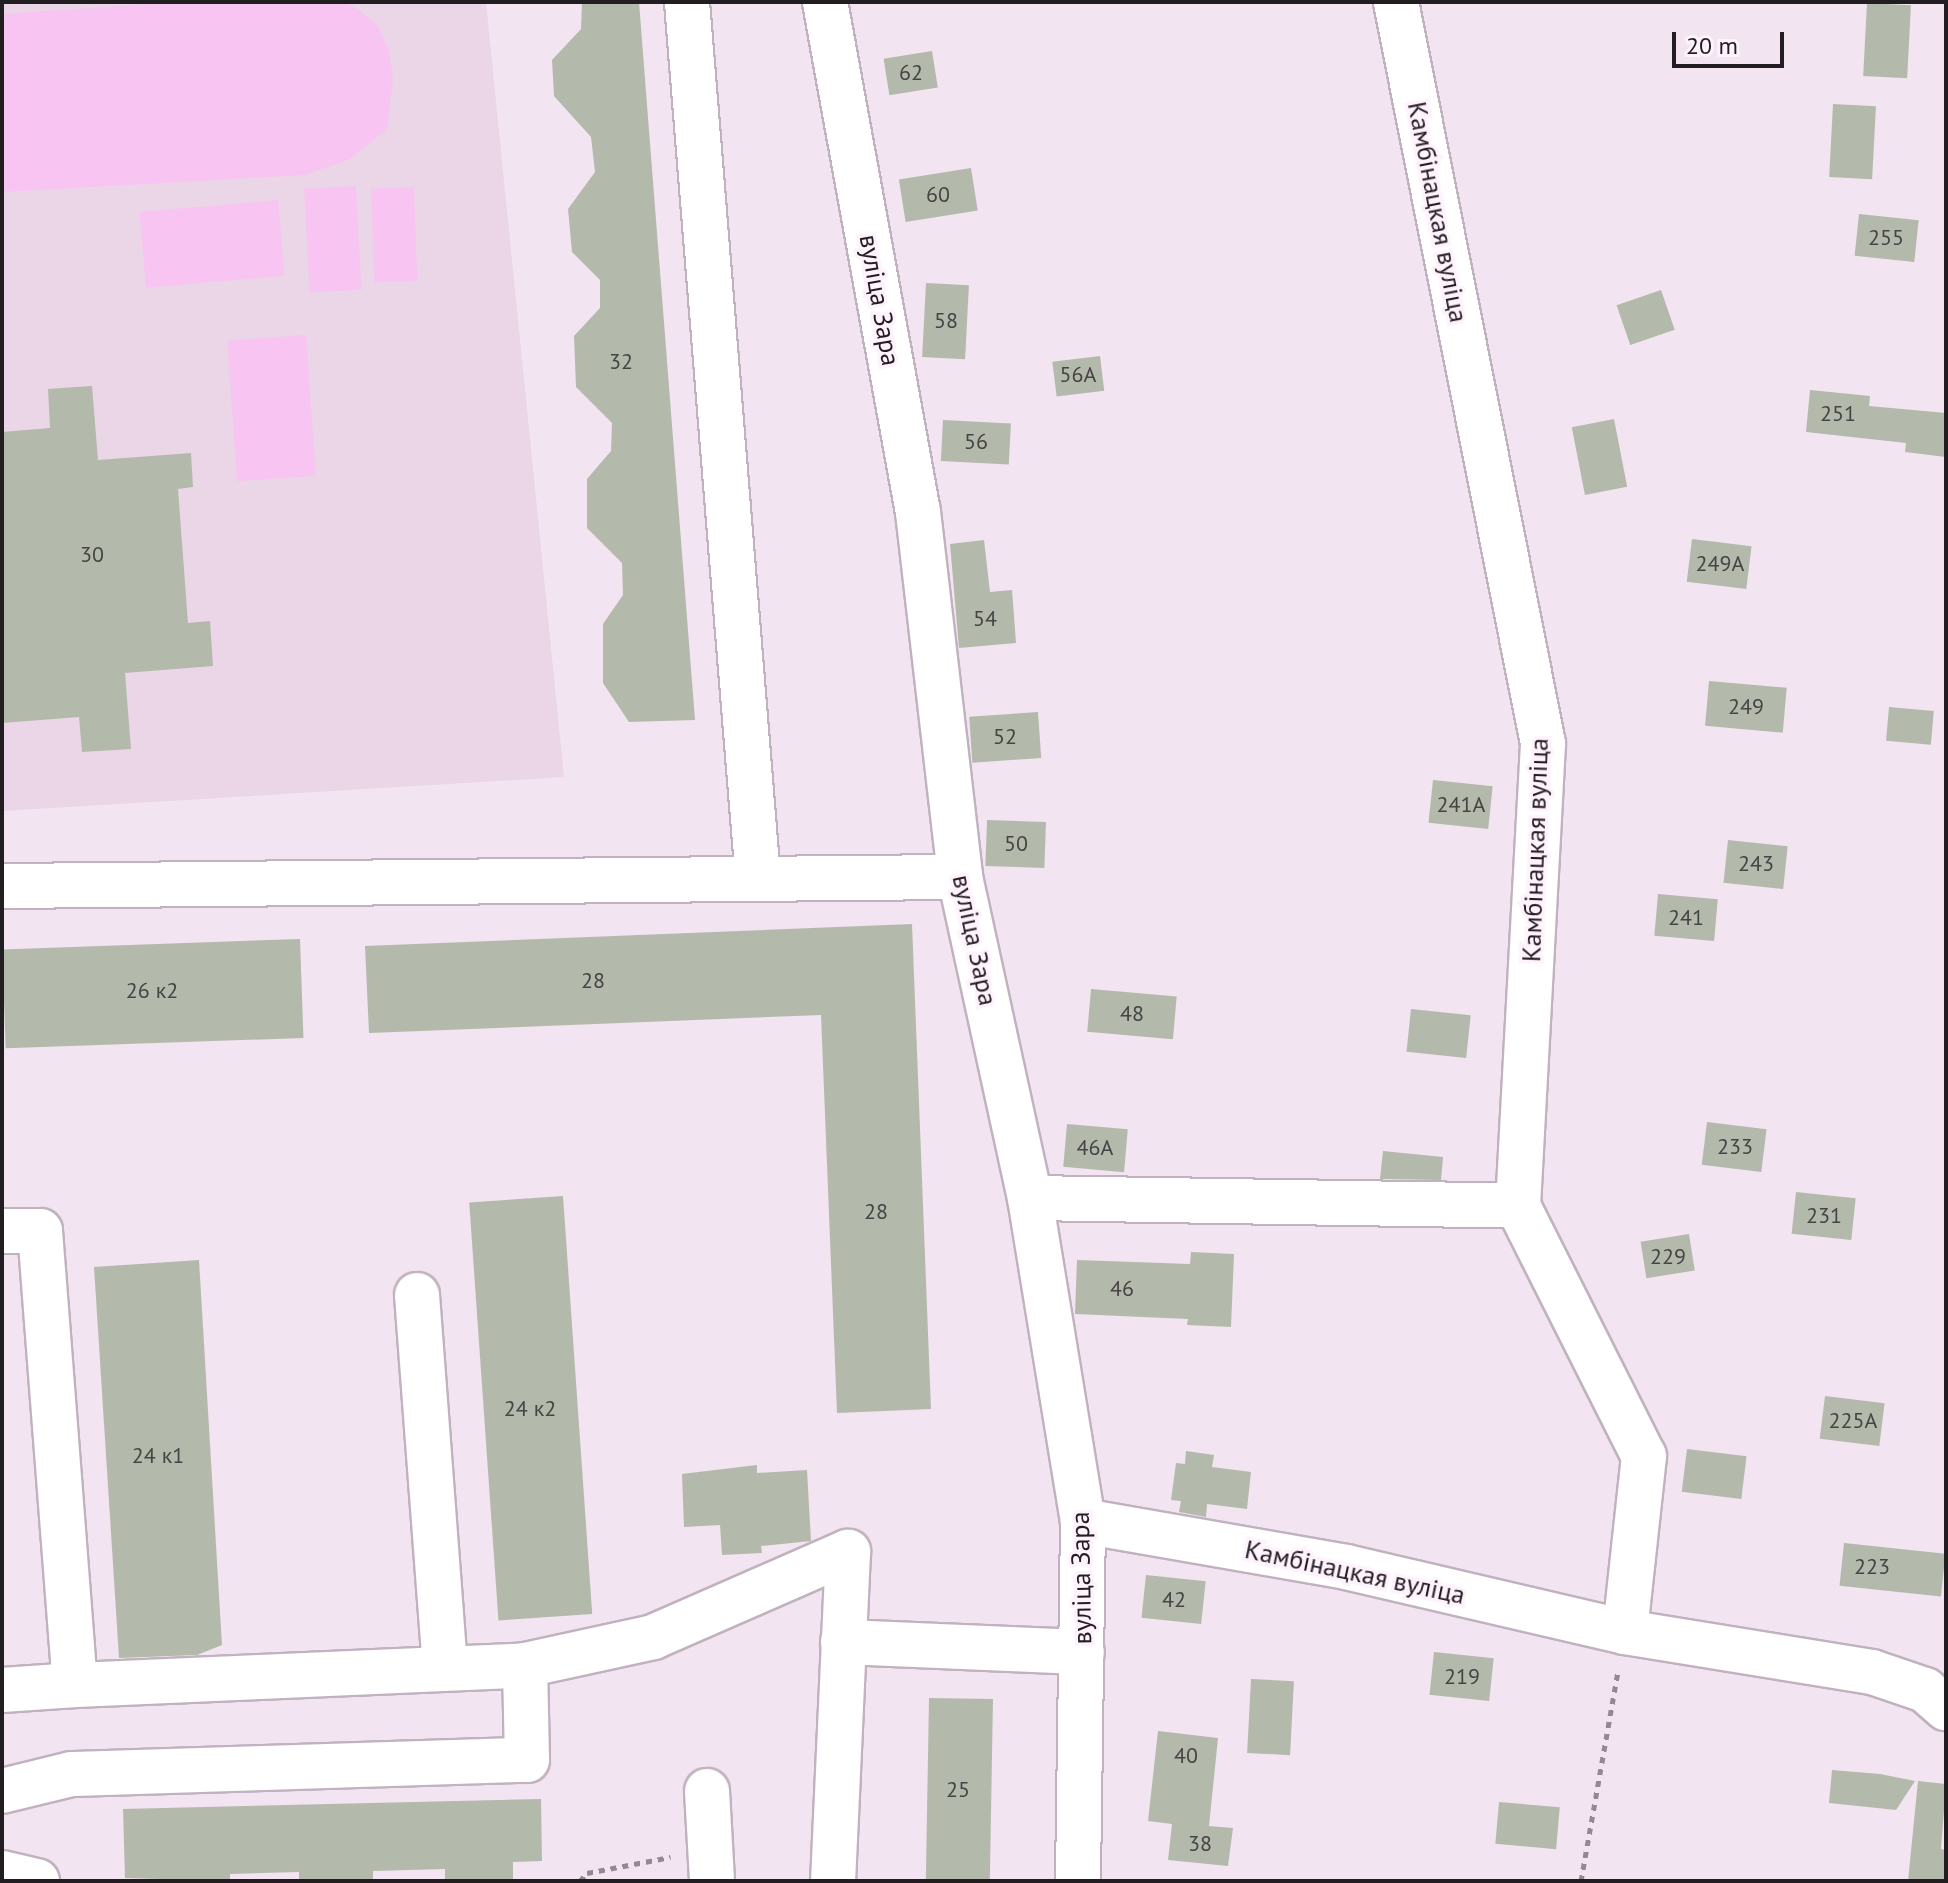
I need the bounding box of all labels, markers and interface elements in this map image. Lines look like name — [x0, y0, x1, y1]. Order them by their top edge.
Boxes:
scale bar — [1676, 16, 1788, 66]
text: 20 m — [1686, 30, 1738, 61]
house number: 62 — [899, 60, 923, 86]
street label: Камбінацкая вуліца — [1401, 99, 1475, 325]
house number: 60 — [926, 182, 950, 208]
house number: 255 — [1868, 225, 1904, 251]
street label: вуліца Зара — [853, 232, 907, 368]
house number: 58 — [934, 308, 958, 334]
house number: 32 — [609, 349, 633, 375]
house number: 56А — [1060, 362, 1096, 388]
house number: 251 — [1820, 401, 1856, 427]
house number: 56 — [964, 429, 988, 455]
house number: 30 — [80, 542, 104, 568]
house number: 249А — [1696, 551, 1744, 577]
house number: 54 — [973, 606, 997, 632]
house number: 249 — [1728, 694, 1764, 720]
house number: 52 — [993, 724, 1017, 750]
street label: Камбінацкая вуліца — [1515, 737, 1555, 963]
house number: 241А — [1437, 792, 1485, 818]
house number: 50 — [1004, 831, 1028, 857]
house number: 243 — [1738, 851, 1774, 877]
street label: вуліца Зара — [946, 872, 1004, 1008]
house number: 241 — [1668, 905, 1704, 931]
house number: 28 — [581, 968, 605, 994]
house number: 26 к2 — [126, 978, 178, 1004]
house number: 48 — [1120, 1001, 1144, 1027]
house number: 233 — [1717, 1134, 1753, 1160]
house number: 46А — [1077, 1135, 1113, 1161]
house number: 28 — [864, 1199, 888, 1225]
house number: 231 — [1806, 1203, 1842, 1229]
house number: 229 — [1650, 1244, 1686, 1270]
house number: 46 — [1110, 1276, 1134, 1302]
house number: 24 к2 — [504, 1396, 556, 1422]
house number: 225А — [1829, 1408, 1877, 1434]
house number: 24 к1 — [132, 1443, 184, 1469]
street label: вуліца Зара — [1064, 1511, 1098, 1645]
street label: Камбінацкая вуліца — [1242, 1533, 1468, 1611]
house number: 223 — [1854, 1554, 1890, 1580]
house number: 42 — [1162, 1587, 1186, 1613]
house number: 219 — [1444, 1664, 1480, 1690]
house number: 40 — [1174, 1743, 1198, 1769]
house number: 25 — [946, 1777, 970, 1803]
house number: 38 — [1188, 1831, 1212, 1857]

